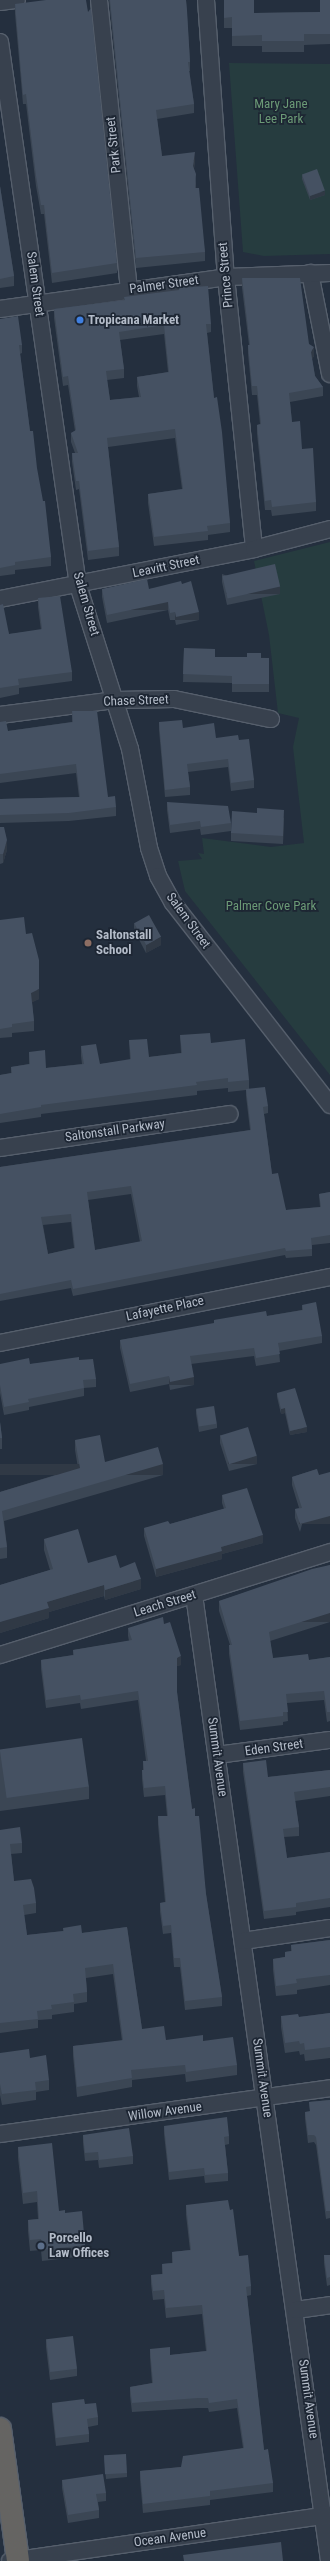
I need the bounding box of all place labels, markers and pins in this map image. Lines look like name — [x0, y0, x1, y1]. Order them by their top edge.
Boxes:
place label: Tropicana Market — [88, 312, 179, 328]
marker: Tropicana Market — [75, 315, 85, 325]
place label: Saltonstall School — [96, 928, 152, 959]
marker: Saltonstall School — [83, 938, 93, 948]
place label: Porcello Law Offices — [49, 2231, 109, 2262]
marker: Porcello Law Offices — [36, 2241, 46, 2251]

